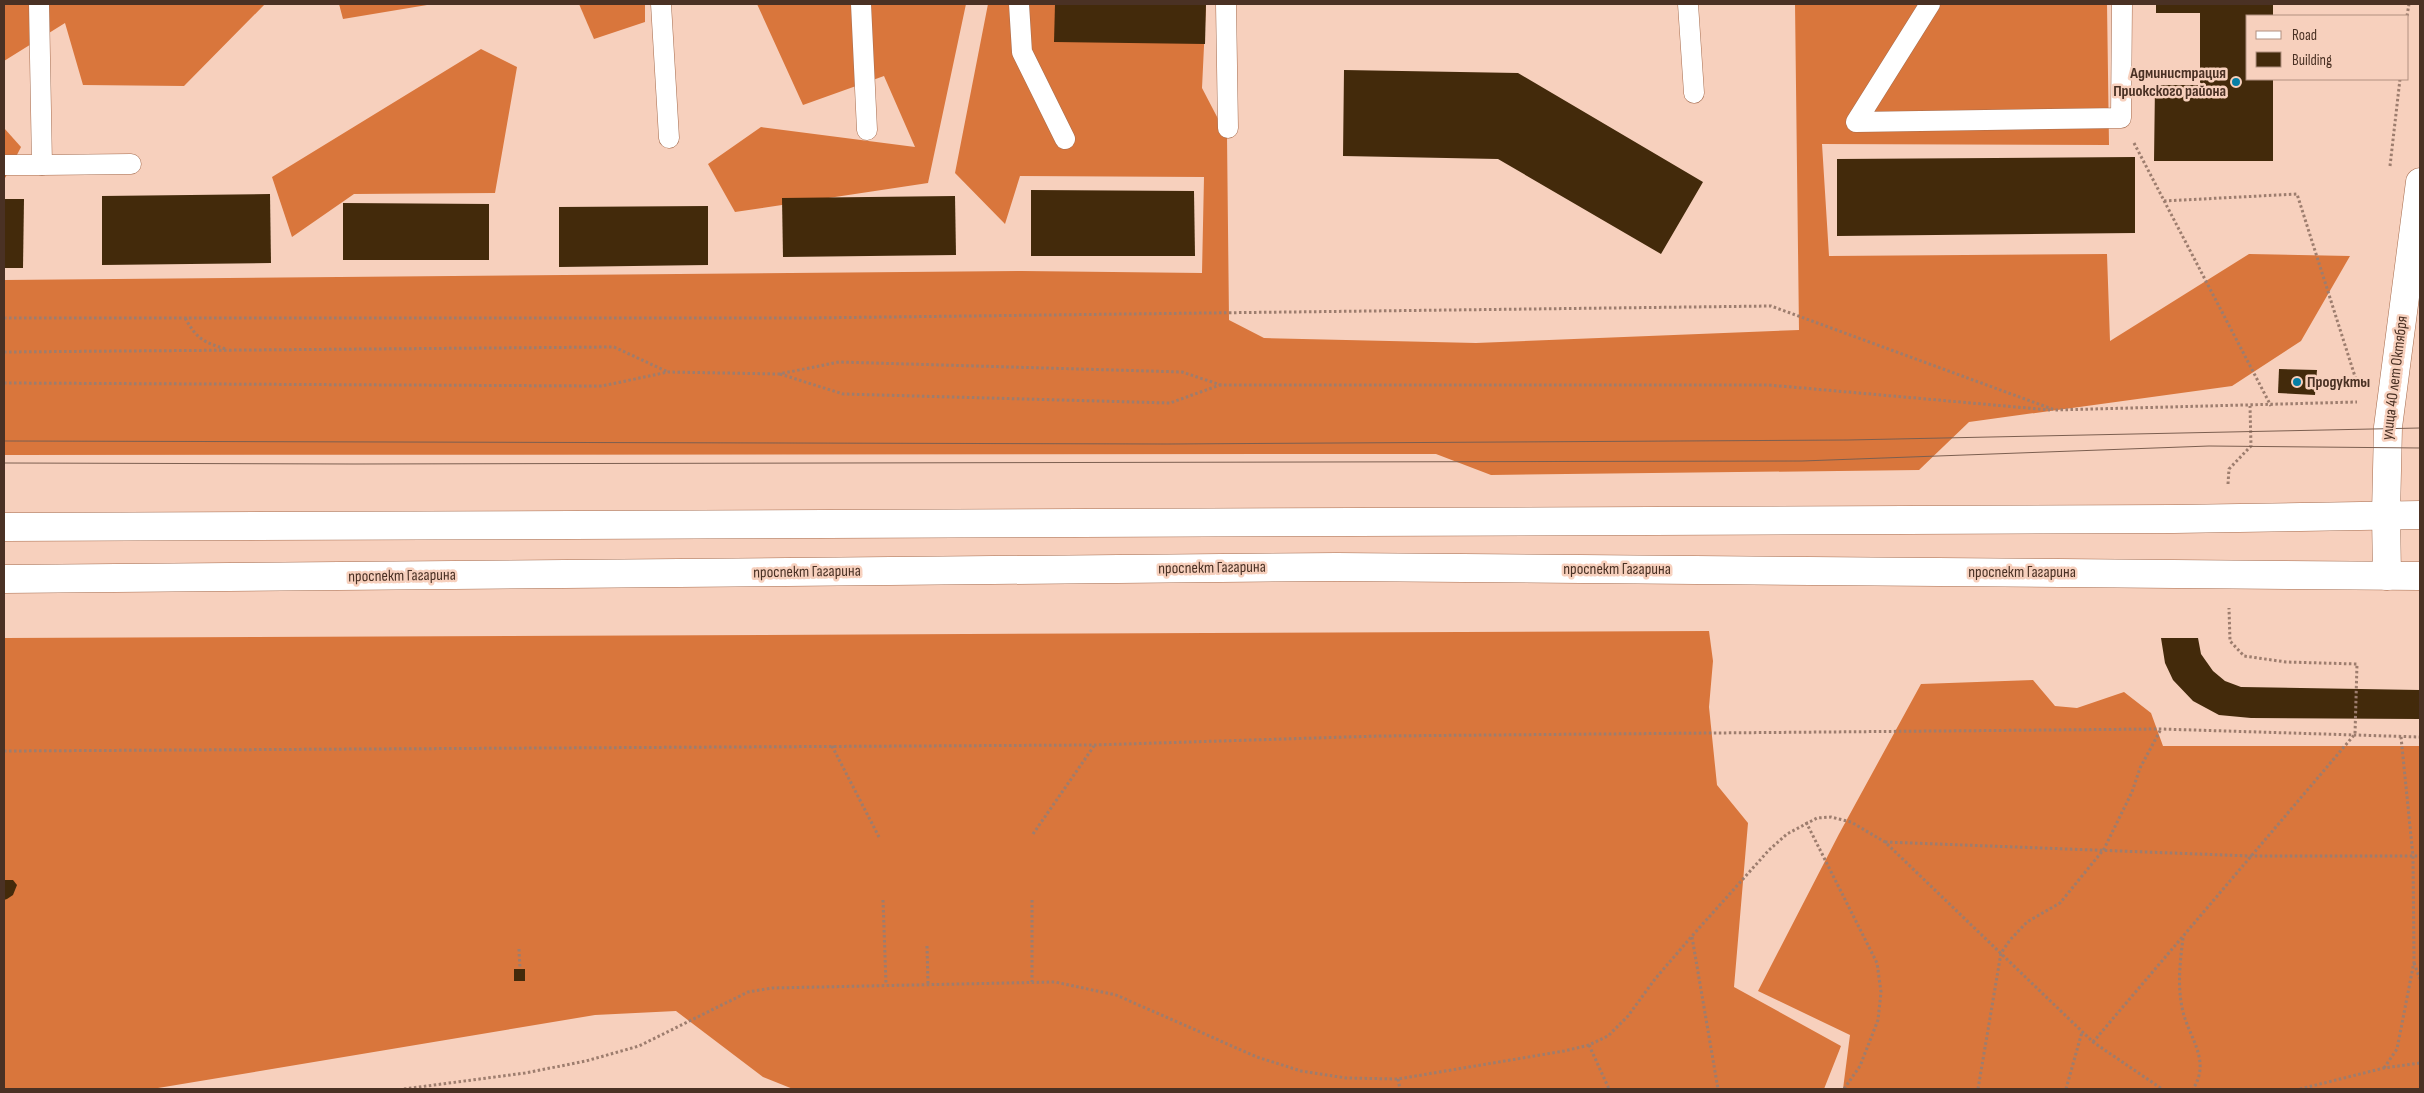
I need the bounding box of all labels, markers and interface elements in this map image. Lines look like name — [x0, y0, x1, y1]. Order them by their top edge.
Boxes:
legend — [2246, 15, 2409, 80]
text: Road — [2292, 26, 2317, 45]
text: Building — [2292, 51, 2332, 70]
place label: Администрация Приокского района — [2113, 64, 2226, 101]
marker: Администрация Приокского района — [2230, 76, 2242, 88]
street label: улица 40 лет Октября — [2378, 315, 2412, 441]
place label: Продукты — [2307, 373, 2370, 392]
marker: Продукты — [2291, 376, 2303, 388]
street label: проспект Гагарина — [1158, 558, 1266, 578]
street label: проспект Гагарина — [1563, 560, 1671, 579]
street label: проспект Гагарина — [753, 562, 861, 582]
street label: проспект Гагарина — [1968, 563, 2076, 582]
street label: проспект Гагарина — [348, 566, 456, 586]

